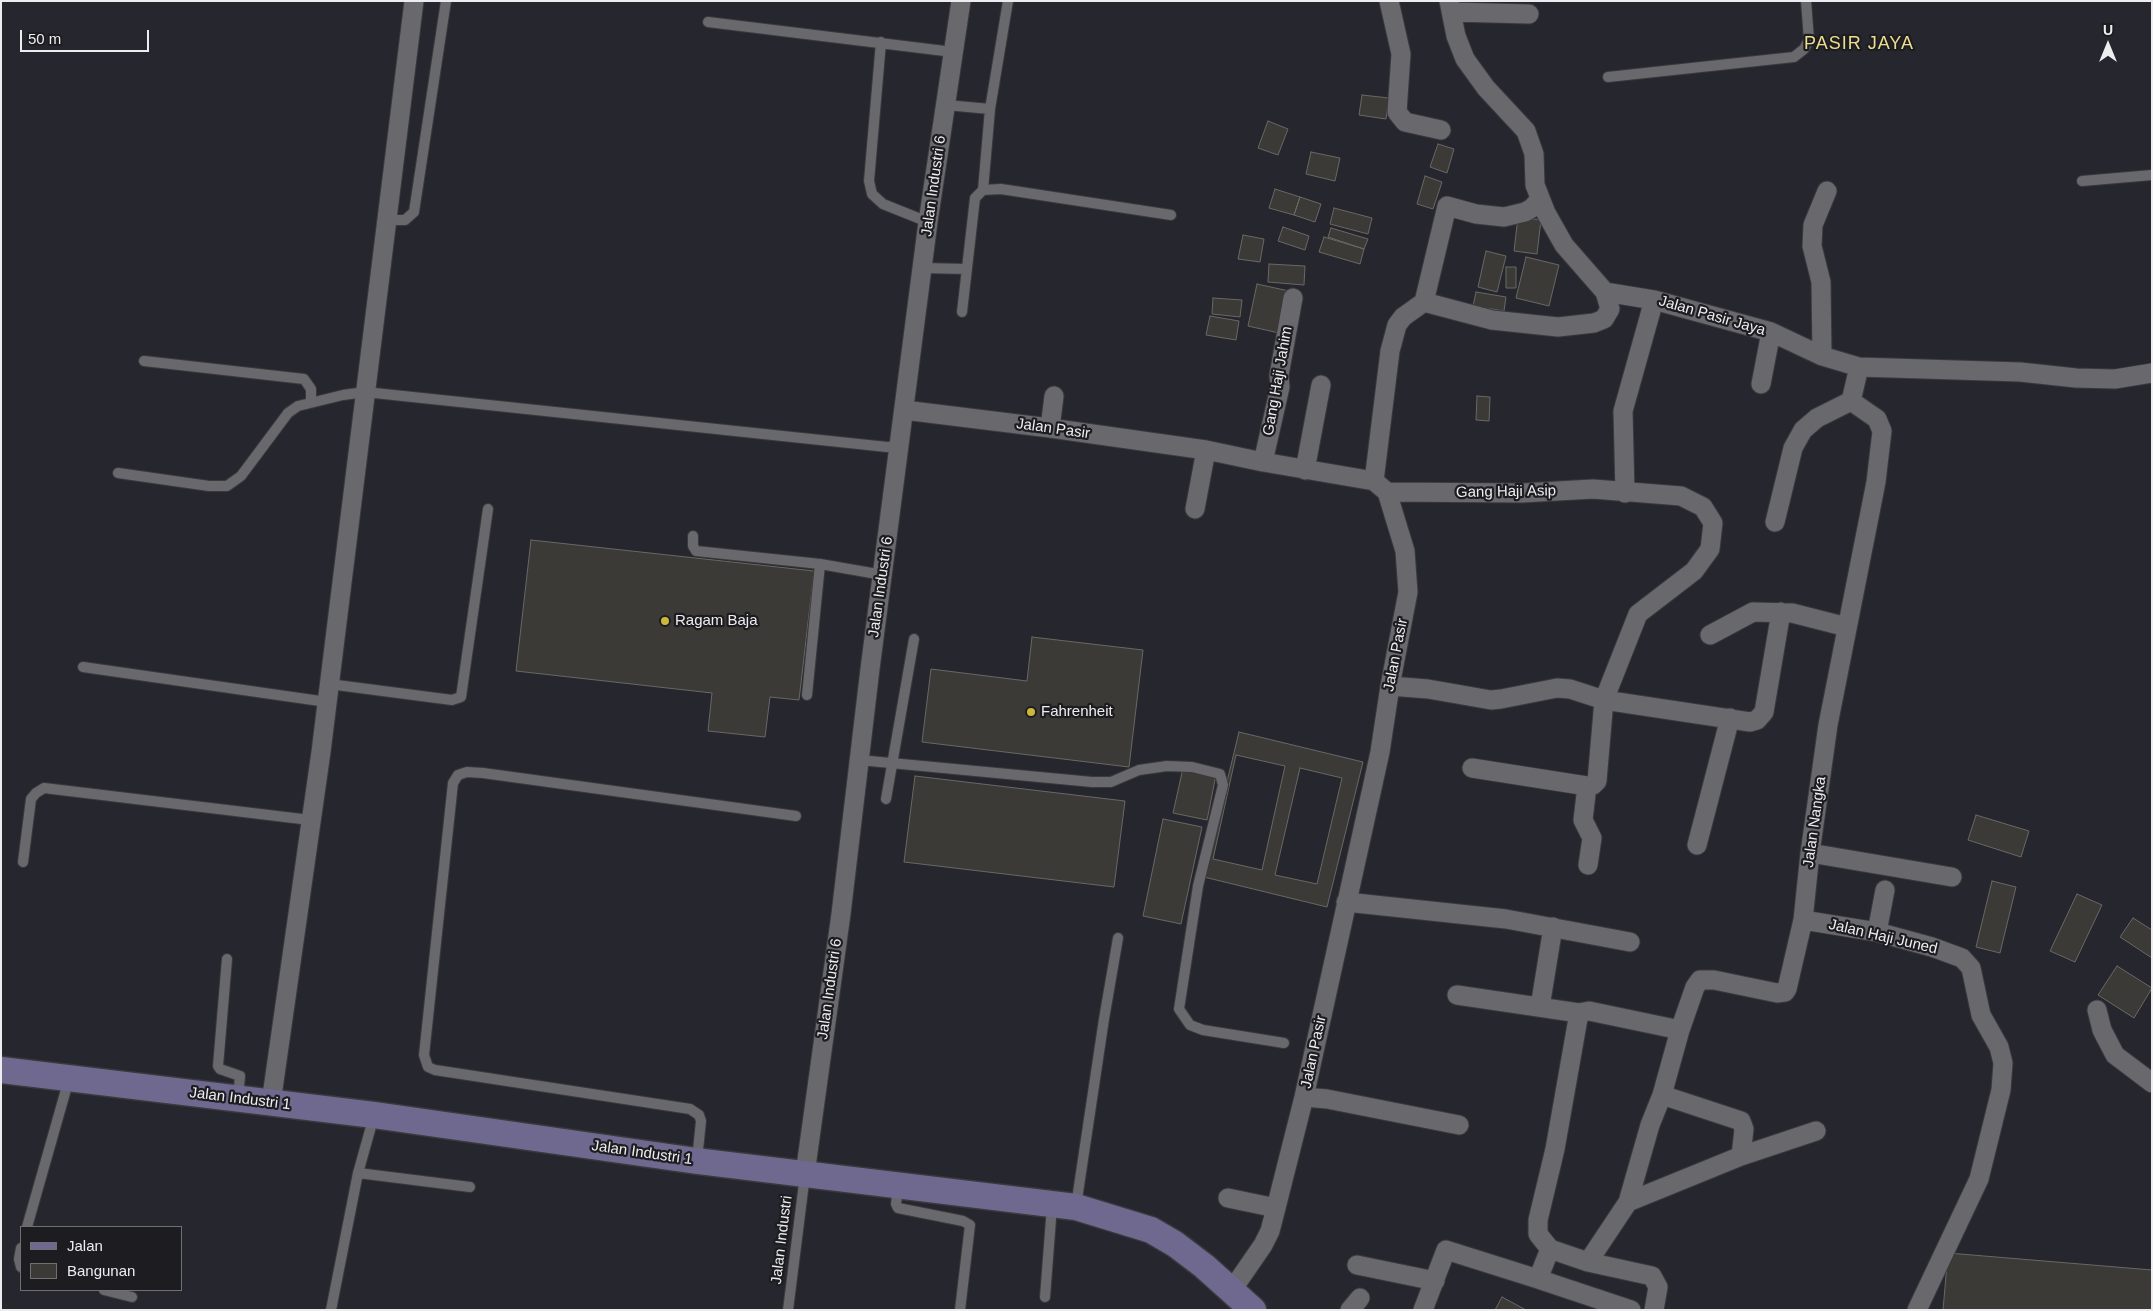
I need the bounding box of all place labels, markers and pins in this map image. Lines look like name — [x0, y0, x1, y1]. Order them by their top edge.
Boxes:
place label: Ragam Baja — [675, 612, 758, 630]
marker: Ragam Baja — [659, 615, 671, 627]
place label: Fahrenheit — [1041, 703, 1113, 721]
marker: Fahrenheit — [1025, 706, 1037, 718]

